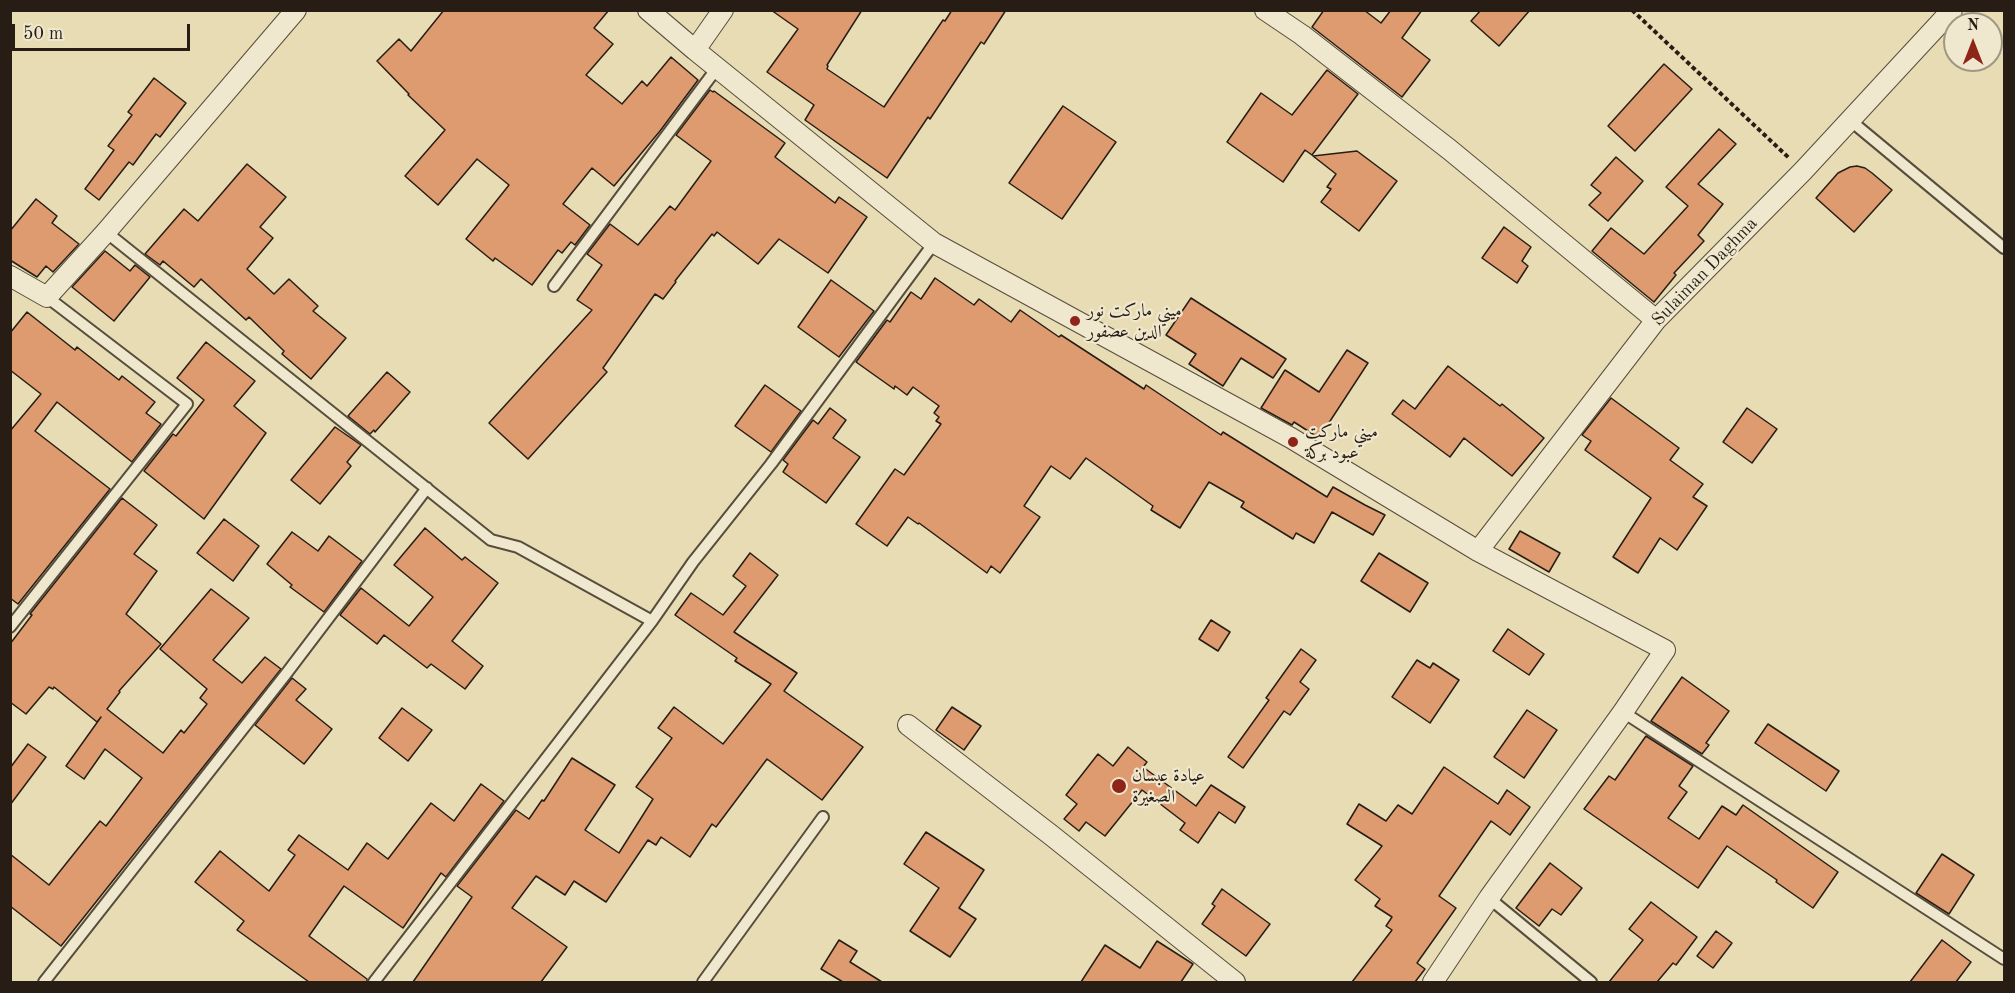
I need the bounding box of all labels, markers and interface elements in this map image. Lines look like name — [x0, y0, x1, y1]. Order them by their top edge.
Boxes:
scale bar — [15, 12, 194, 50]
north arrow — [1943, 12, 2003, 72]
text: N — [1967, 18, 1979, 34]
text: 50 m — [23, 25, 63, 43]
street label: Sulaiman Daghma — [1648, 213, 1762, 331]
place label: ميني ماركت نور الدين عصفور — [1087, 300, 1182, 342]
marker: ميني ماركت نور الدين عصفور — [1068, 314, 1082, 328]
place label: ميني ماركت عبود بركة — [1305, 421, 1378, 464]
marker: ميني ماركت عبود بركة — [1286, 435, 1300, 449]
place label: عيادة عبسان الصغيرة — [1132, 765, 1205, 808]
marker: عيادة عبسان الصغيرة — [1110, 777, 1128, 795]

